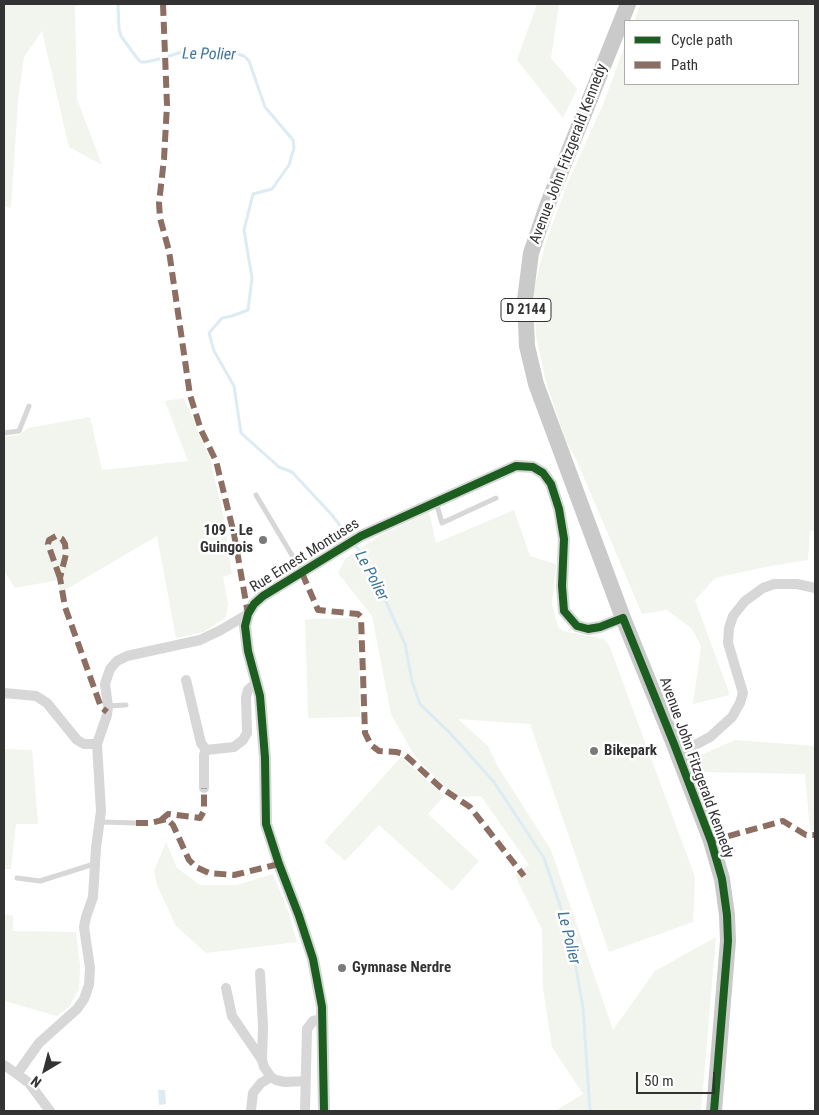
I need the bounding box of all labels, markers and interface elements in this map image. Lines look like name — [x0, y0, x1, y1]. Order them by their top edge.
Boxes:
legend — [624, 20, 799, 85]
text: Cycle path — [671, 31, 733, 49]
water label: Le Polier — [182, 45, 236, 65]
text: Path — [671, 56, 698, 74]
street label: Avenue John Fitzgerald Kennedy — [526, 61, 612, 247]
road number: D 2144 — [501, 298, 551, 322]
street label: Rue Ernest Montuses — [247, 515, 363, 597]
place label: 109 - Le Guingois — [200, 522, 253, 557]
marker: 109 - Le Guingois — [257, 534, 269, 546]
water label: Le Polier — [350, 548, 392, 604]
street label: Avenue John Fitzgerald Kennedy — [655, 675, 737, 861]
place label: Bikepark — [604, 742, 657, 760]
marker: Bikepark — [588, 745, 600, 757]
water label: Le Polier — [552, 910, 584, 966]
place label: Gymnase Nerdre — [352, 959, 451, 977]
marker: Gymnase Nerdre — [336, 962, 348, 974]
north arrow — [20, 1045, 70, 1095]
scale bar — [639, 1062, 718, 1094]
text: 50 m — [644, 1072, 674, 1090]
text: N — [28, 1073, 44, 1091]

